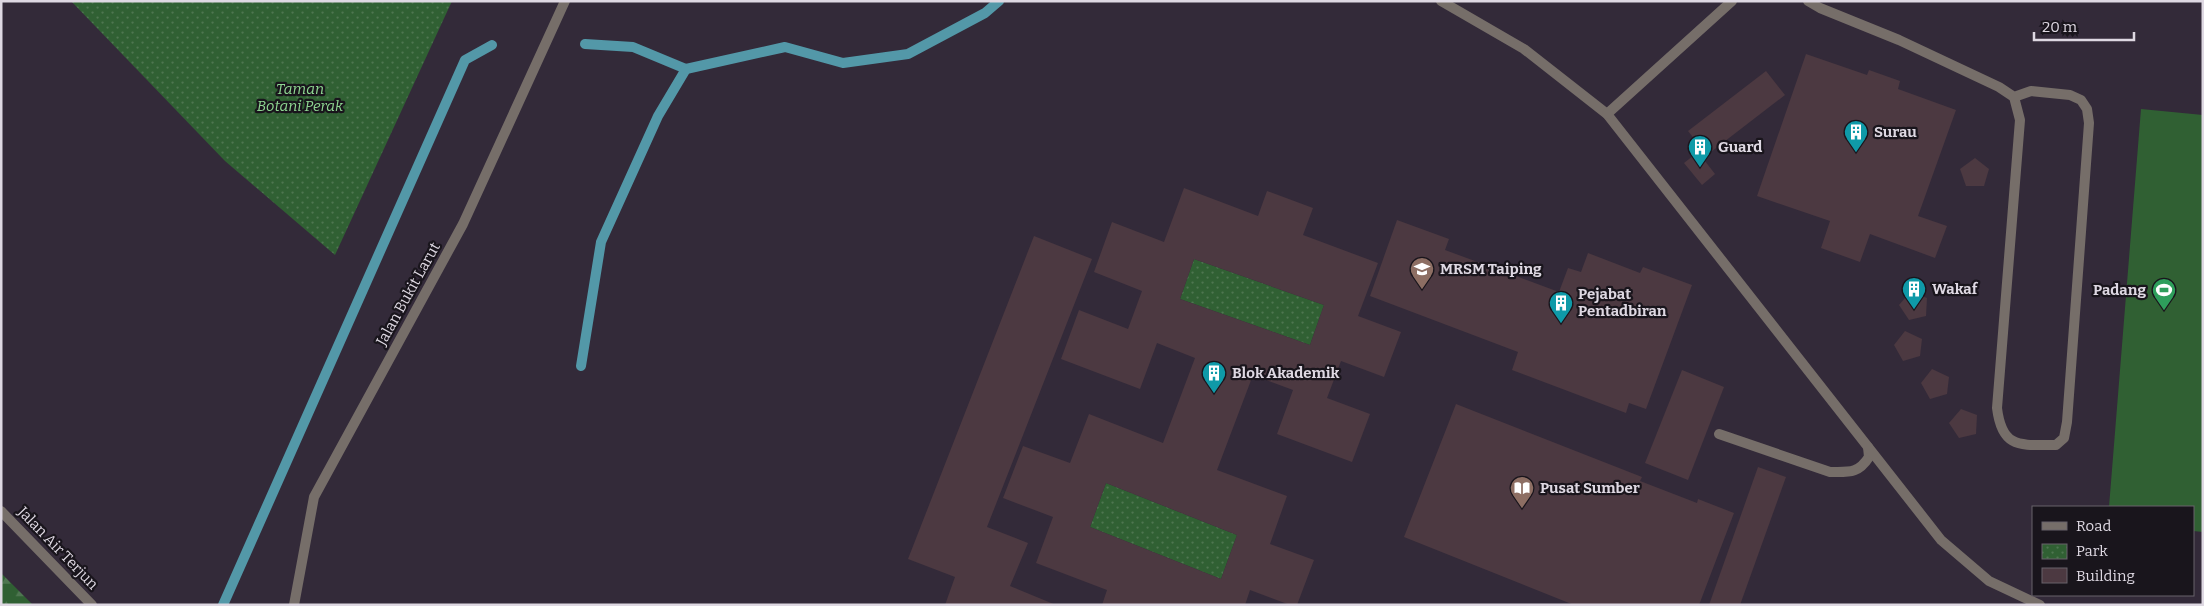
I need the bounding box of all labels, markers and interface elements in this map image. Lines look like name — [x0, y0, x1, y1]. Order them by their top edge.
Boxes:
scale bar — [2034, 10, 2134, 42]
text: 20 m — [2042, 18, 2078, 36]
park label: Taman Botani Perak — [257, 80, 344, 115]
building icon: Surau — [1843, 119, 1869, 153]
place label: Surau — [1874, 123, 1917, 141]
building icon: Guard — [1687, 134, 1713, 168]
place label: Guard — [1718, 138, 1762, 156]
street label: Jalan Bukit Larut — [372, 239, 444, 350]
school or university icon: MRSM Taiping — [1409, 256, 1435, 290]
place label: MRSM Taiping — [1440, 260, 1542, 278]
building icon: Wakaf — [1901, 276, 1927, 310]
sports icon: Padang — [2151, 277, 2177, 311]
place label: Wakaf — [1932, 280, 1979, 298]
place label: Padang — [2093, 281, 2146, 299]
place label: Pejabat Pentadbiran — [1578, 285, 1667, 320]
building icon: Pejabat Pentadbiran — [1548, 290, 1574, 324]
building icon: Blok Akademik — [1201, 360, 1227, 394]
place label: Blok Akademik — [1232, 364, 1340, 382]
library icon: Pusat Sumber — [1509, 475, 1535, 509]
place label: Pusat Sumber — [1540, 479, 1640, 497]
street label: Jalan Air Terjun — [13, 502, 102, 593]
legend — [2032, 506, 2194, 596]
text: Road — [2076, 517, 2111, 535]
text: Park — [2076, 542, 2108, 560]
text: Building — [2076, 567, 2135, 585]

